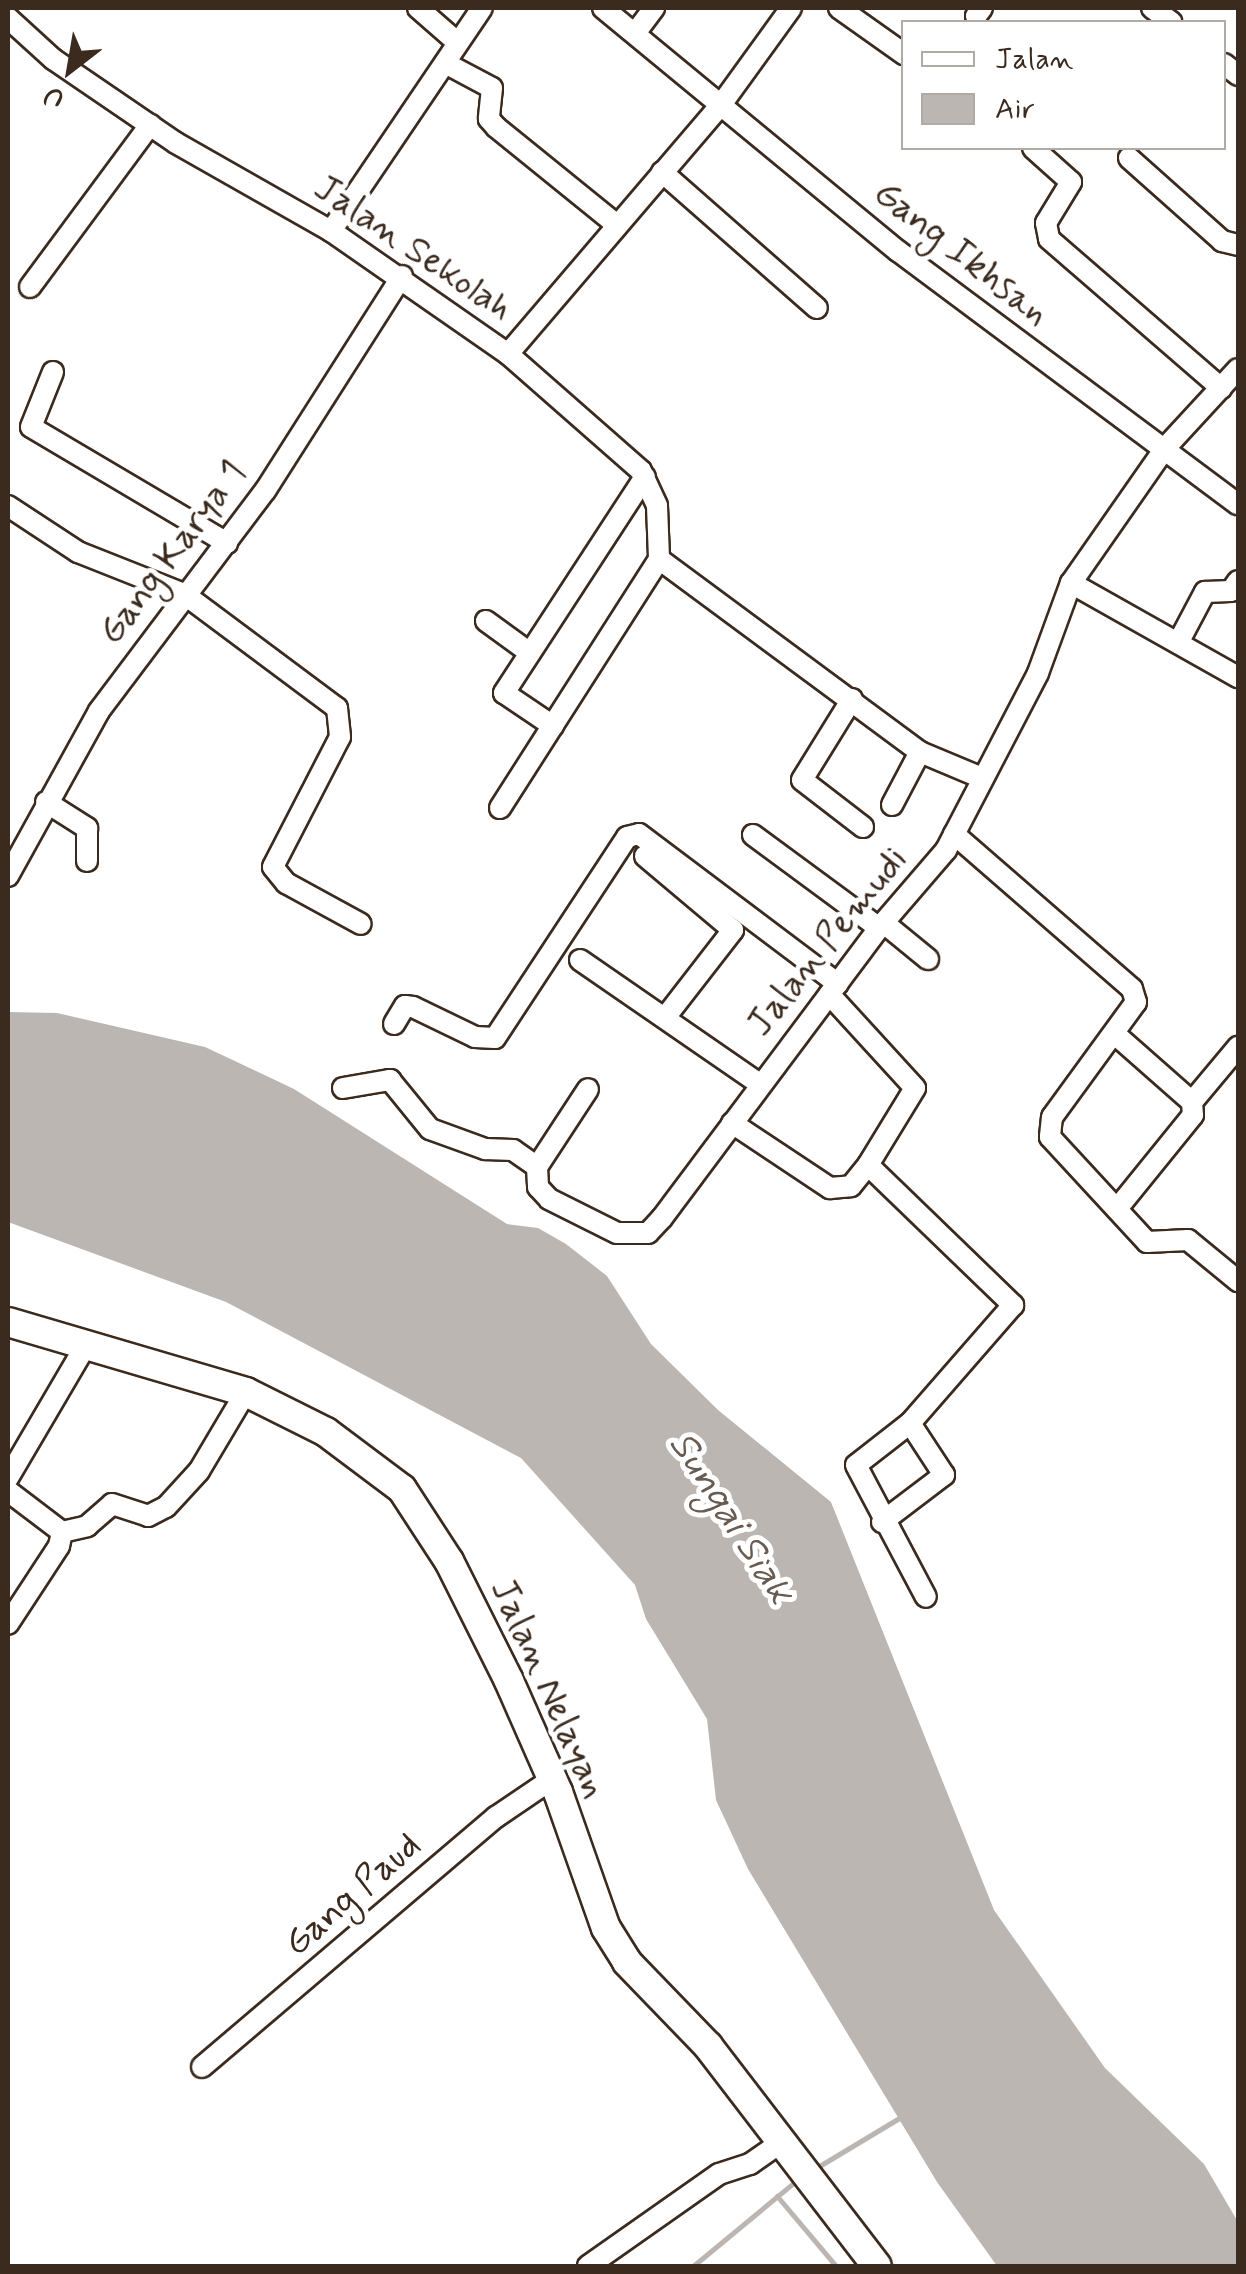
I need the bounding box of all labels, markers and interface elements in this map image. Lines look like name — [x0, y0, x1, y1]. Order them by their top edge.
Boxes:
north arrow — [20, 20, 120, 120]
legend — [901, 20, 1226, 150]
text: Jalan — [995, 40, 1073, 79]
text: U — [37, 76, 72, 117]
text: Air — [995, 90, 1035, 129]
street label: Jalan Sekolah — [303, 165, 523, 333]
street label: Gang Ikhsan — [866, 173, 1056, 335]
street label: Gang Karya 1 — [89, 452, 257, 654]
street label: Jalan Pemudi — [739, 840, 917, 1044]
water label: Sungai Siak — [658, 1423, 804, 1613]
street label: Jalan Nelayan — [478, 1570, 618, 1808]
street label: Gang Paud — [275, 1823, 431, 1967]

